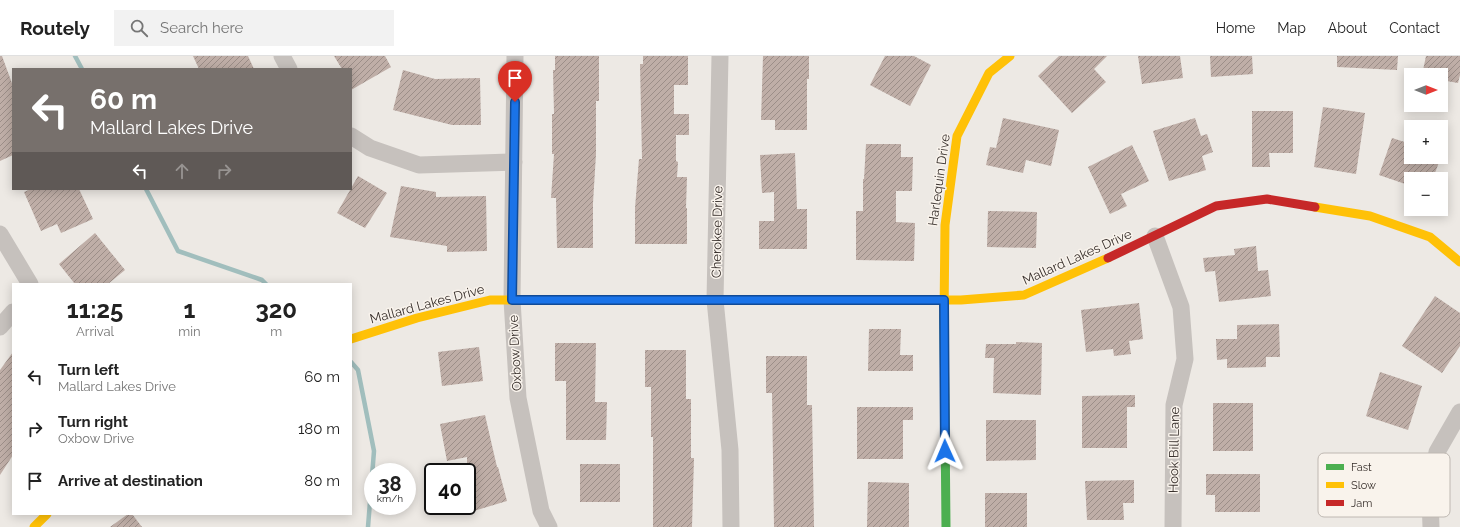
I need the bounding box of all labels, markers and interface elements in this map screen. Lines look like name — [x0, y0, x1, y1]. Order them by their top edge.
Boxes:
search box — [114, 10, 394, 46]
text: Routely — [20, 17, 90, 39]
icon: search — [128, 17, 150, 39]
text: Search here — [160, 19, 243, 37]
text: Home — [1216, 20, 1255, 36]
text: Map — [1277, 20, 1306, 36]
text: About — [1328, 20, 1367, 36]
text: Contact — [1389, 20, 1440, 36]
pin — [498, 61, 532, 102]
icon: arrive — [504, 67, 526, 89]
north arrow — [1404, 68, 1448, 112]
map controls — [1404, 68, 1448, 216]
text: 60 m — [90, 83, 157, 116]
icon: left — [24, 84, 76, 136]
text: Mallard Lakes Drive — [90, 117, 253, 138]
button: + — [1404, 120, 1448, 164]
street label: Harlequin Drive — [925, 133, 953, 227]
icon: left — [129, 160, 151, 182]
icon: ahead — [171, 160, 193, 182]
icon: right — [213, 160, 235, 182]
button: − — [1404, 172, 1448, 216]
street label: Cherokee Drive — [709, 185, 725, 278]
street label: Mallard Lakes Drive — [1020, 226, 1134, 288]
street label: Mallard Lakes Drive — [368, 281, 486, 326]
text: 11:25 — [67, 295, 123, 324]
text: 1 — [183, 295, 195, 324]
text: 320 — [255, 295, 297, 324]
street label: Oxbow Drive — [505, 314, 524, 391]
text: Arrival — [76, 324, 114, 339]
text: min — [178, 324, 201, 339]
text: m — [270, 324, 282, 339]
text: Turn left — [58, 361, 119, 379]
icon: left — [24, 366, 46, 388]
text: 60 m — [304, 368, 340, 386]
text: Mallard Lakes Drive — [58, 379, 176, 394]
street label: Hook Bill Lane — [1166, 406, 1182, 493]
text: Turn right — [58, 413, 128, 431]
icon: right — [24, 418, 46, 440]
text: 180 m — [298, 420, 340, 438]
position arrow — [924, 430, 966, 472]
text: Oxbow Drive — [58, 431, 134, 446]
legend — [1318, 453, 1450, 517]
text: Fast — [1351, 461, 1372, 474]
speed limit sign: 40 — [424, 463, 476, 515]
icon: arrive — [24, 470, 46, 492]
text: Arrive at destination — [58, 472, 203, 490]
text: 80 m — [304, 472, 340, 490]
text: 38 — [378, 472, 402, 496]
text: Slow — [1351, 479, 1376, 492]
text: km/h — [377, 493, 403, 504]
text: Jam — [1351, 497, 1372, 510]

